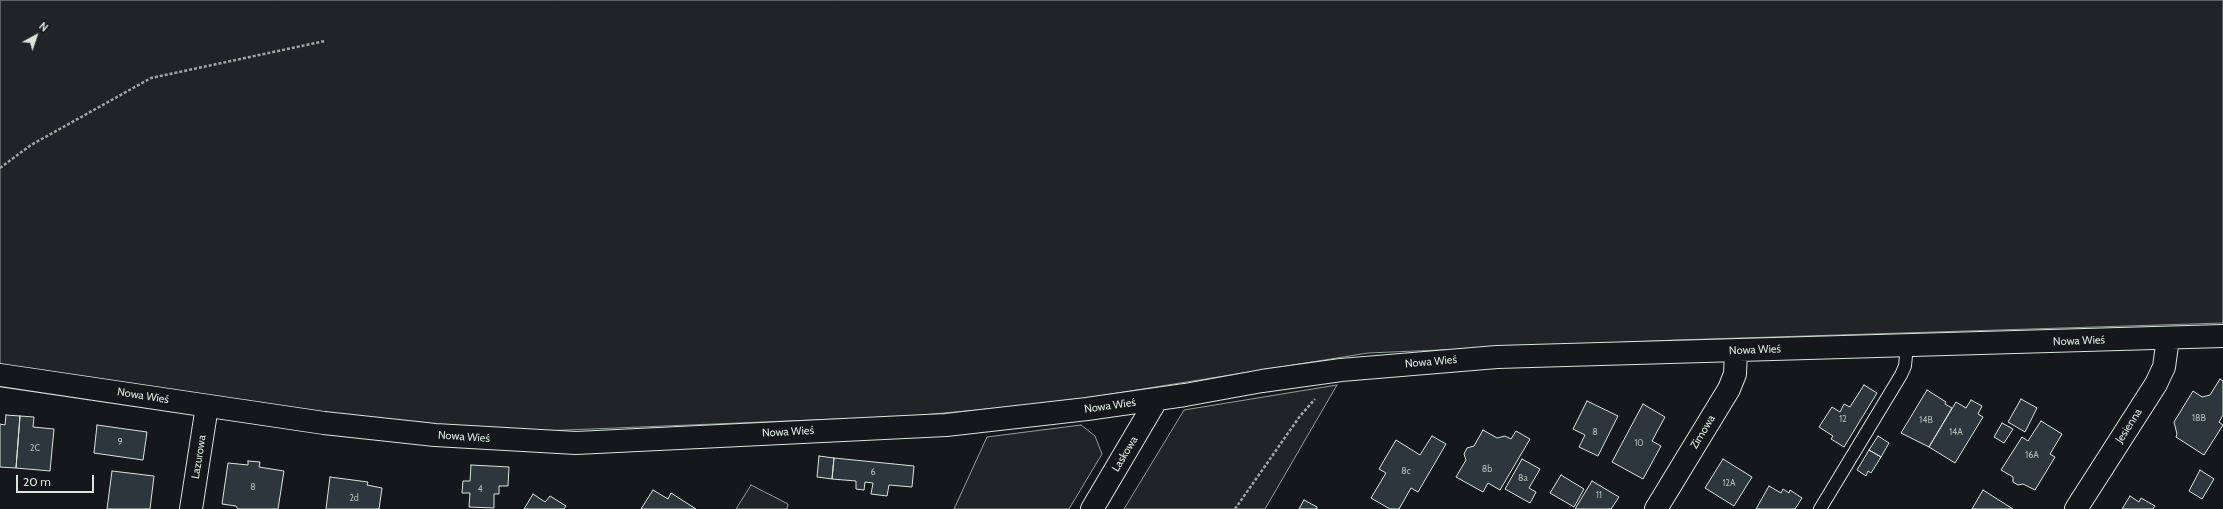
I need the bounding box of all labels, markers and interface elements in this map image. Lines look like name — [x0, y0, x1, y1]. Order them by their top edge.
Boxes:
north arrow — [16, 16, 56, 56]
text: N — [36, 19, 51, 35]
street label: Nowa Wieś — [2053, 333, 2105, 349]
street label: Nowa Wieś — [1729, 342, 1781, 358]
street label: Nowa Wieś — [1404, 353, 1458, 371]
street label: Nowa Wieś — [116, 385, 170, 407]
street label: Nowa Wieś — [1083, 396, 1137, 416]
street label: Jesienna — [2113, 406, 2145, 446]
street label: Zimowa — [1688, 413, 1718, 451]
house number: 18B — [2192, 413, 2206, 423]
house number: 12 — [1839, 414, 1847, 424]
house number: 14B — [1919, 415, 1933, 425]
street label: Nowa Wieś — [762, 424, 814, 440]
house number: 8 — [1592, 427, 1598, 437]
house number: 14A — [1949, 427, 1963, 437]
street label: Nowa Wieś — [438, 429, 490, 445]
street label: Lazurowa — [189, 434, 209, 480]
street label: Laskowa — [1109, 434, 1141, 474]
house number: 9 — [117, 437, 123, 447]
house number: 10 — [1634, 438, 1644, 448]
house number: 2C — [30, 443, 40, 453]
house number: 16A — [2025, 450, 2039, 460]
house number: 8b — [1482, 464, 1492, 474]
house number: 8c — [1401, 466, 1411, 476]
scale bar — [18, 467, 96, 493]
house number: 6 — [870, 467, 876, 477]
house number: 8a — [1518, 473, 1528, 483]
text: 20 m — [23, 474, 51, 489]
house number: 12A — [1722, 478, 1736, 488]
house number: 8 — [250, 482, 256, 492]
house number: 4 — [477, 484, 483, 494]
house number: 11 — [1596, 490, 1602, 500]
house number: 2d — [349, 493, 359, 503]

